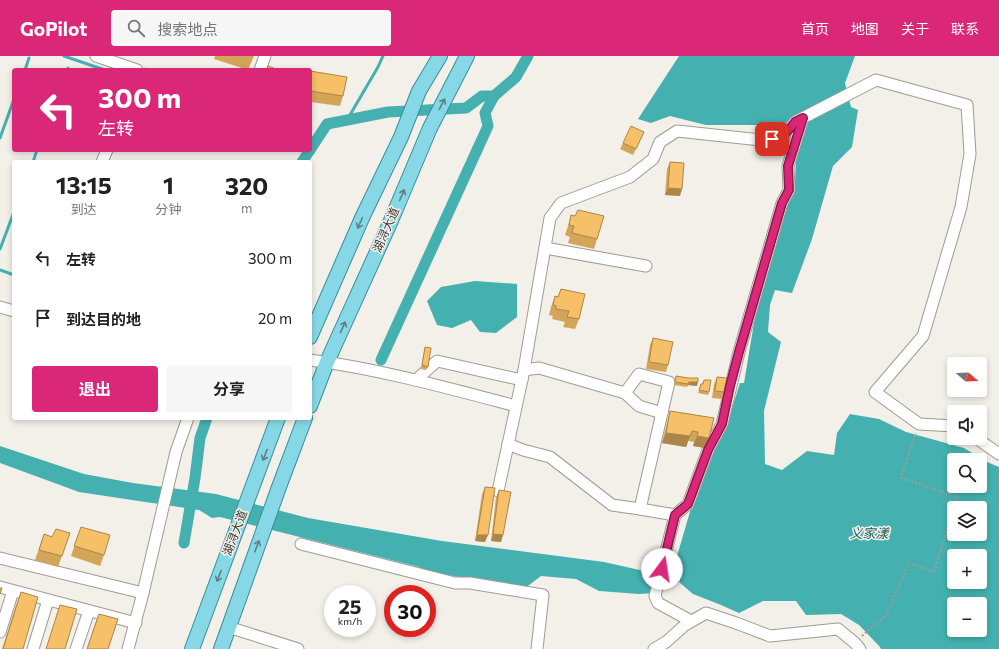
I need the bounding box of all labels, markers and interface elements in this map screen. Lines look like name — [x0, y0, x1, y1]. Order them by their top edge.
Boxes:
search box — [111, 10, 391, 46]
text: GoPilot — [20, 17, 87, 40]
icon: search — [125, 17, 147, 39]
text: 搜索地点 — [157, 20, 217, 38]
text: 首页 — [801, 20, 829, 37]
text: 地图 — [851, 20, 879, 37]
text: 关于 — [901, 20, 929, 37]
text: 联系 — [951, 20, 979, 37]
text: 300 m — [98, 80, 181, 114]
icon: left — [32, 84, 84, 136]
one-way arrow — [439, 99, 446, 111]
text: 左转 — [98, 117, 134, 139]
pin — [755, 122, 789, 156]
icon: arrive — [761, 128, 783, 150]
text: 13:15 — [56, 170, 112, 199]
text: 1 — [163, 170, 174, 199]
text: 320 — [225, 171, 268, 200]
one-way arrow — [398, 190, 406, 202]
text: m — [241, 200, 252, 216]
text: 到达 — [71, 201, 97, 217]
text: 分钟 — [155, 201, 181, 217]
street label: 湖浔大道 — [369, 205, 401, 254]
one-way arrow — [356, 217, 363, 229]
icon: left — [32, 247, 54, 269]
text: 300 m — [248, 249, 292, 267]
text: 左转 — [66, 250, 96, 268]
icon: arrive — [32, 307, 54, 329]
text: 20 m — [258, 309, 292, 327]
text: 到达目的地 — [66, 310, 141, 328]
one-way arrow — [340, 321, 347, 333]
north arrow — [947, 357, 987, 397]
map controls — [947, 357, 987, 637]
button: 退出 — [32, 366, 158, 412]
button: 分享 — [166, 366, 292, 412]
button: sound — [947, 405, 987, 445]
one-way arrow — [260, 448, 268, 460]
button: search — [947, 453, 987, 493]
button: layers — [947, 501, 987, 541]
street label: 湖浔大道 — [219, 508, 249, 558]
water label: 义家漾 — [849, 525, 890, 541]
one-way arrow — [254, 540, 261, 553]
position arrow — [641, 548, 683, 590]
button: + — [947, 549, 987, 589]
one-way arrow — [214, 570, 222, 582]
speed limit sign: 30 — [384, 585, 436, 637]
text: 25 — [338, 594, 362, 618]
button: − — [947, 597, 987, 637]
text: km/h — [338, 615, 362, 627]

